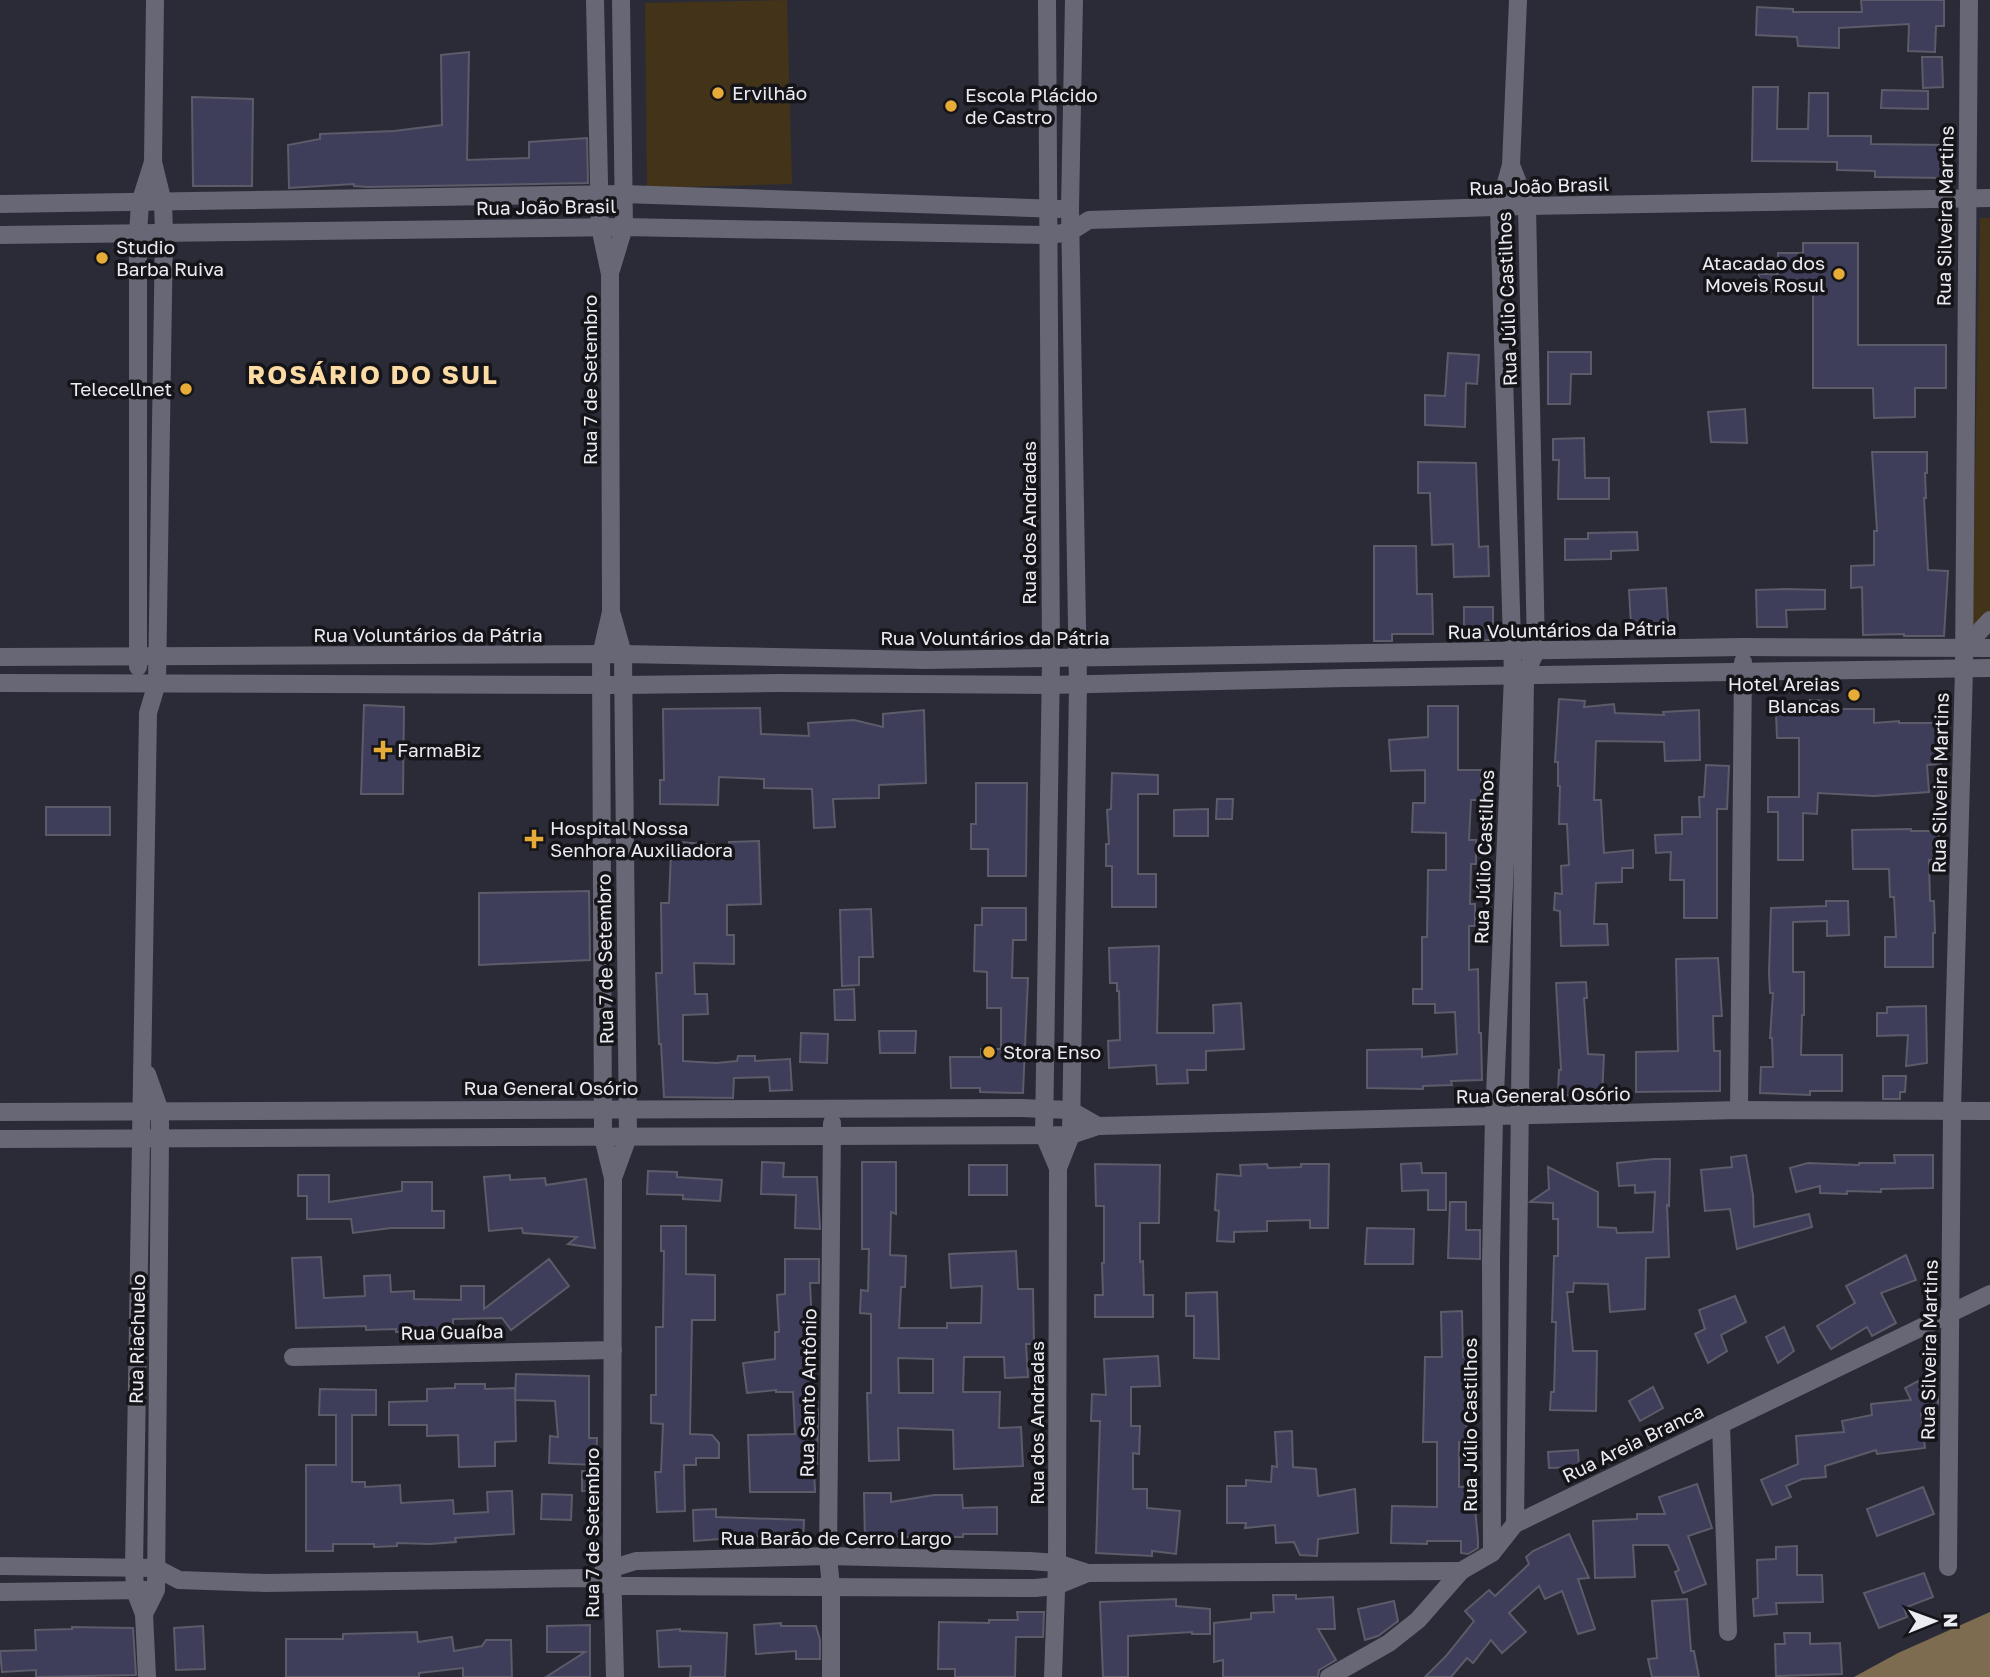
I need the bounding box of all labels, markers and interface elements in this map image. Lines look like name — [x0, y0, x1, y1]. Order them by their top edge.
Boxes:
place label: Ervilhão — [732, 81, 807, 104]
place label: Escola Plácido de Castro — [965, 83, 1098, 128]
marker: Ervilhão — [710, 85, 726, 101]
marker: Escola Plácido de Castro — [943, 98, 959, 114]
street label: Rua Silveira Martins — [1931, 125, 1958, 307]
street label: Rua João Brasil — [1468, 172, 1609, 199]
street label: Rua João Brasil — [476, 194, 616, 219]
street label: Rua Júlio Castilhos — [1492, 211, 1521, 387]
place label: Studio Barba Ruiva — [116, 235, 224, 280]
marker: Studio Barba Ruiva — [94, 250, 110, 266]
place label: Atacadao dos Moveis Rosul — [1702, 251, 1825, 296]
marker: Atacadao dos Moveis Rosul — [1831, 266, 1847, 282]
street label: Rua 7 de Setembro — [578, 295, 601, 465]
district label: ROSÁRIO DO SUL — [247, 359, 499, 390]
place label: Telecellnet — [70, 377, 172, 400]
marker: Telecellnet — [178, 381, 194, 397]
street label: Rua dos Andradas — [1017, 441, 1040, 605]
street label: Rua Voluntários da Pátria — [1447, 616, 1677, 643]
street label: Rua Voluntários da Pátria — [313, 623, 543, 646]
street label: Rua Voluntários da Pátria — [880, 626, 1110, 649]
place label: Hotel Areias Blancas — [1728, 672, 1840, 717]
marker: Hotel Areias Blancas — [1846, 687, 1862, 703]
street label: Rua Silveira Martins — [1926, 692, 1953, 874]
place label: FarmaBiz — [397, 738, 481, 761]
marker: FarmaBiz — [375, 742, 391, 758]
street label: Rua Júlio Castilhos — [1469, 769, 1498, 945]
place label: Hospital Nossa Senhora Auxiliadora — [550, 816, 733, 861]
marker: Hospital Nossa Senhora Auxiliadora — [524, 829, 544, 849]
street label: Rua 7 de Setembro — [592, 873, 617, 1045]
place label: Stora Enso — [1003, 1040, 1101, 1063]
marker: Stora Enso — [981, 1044, 997, 1060]
street label: Rua General Osório — [464, 1076, 638, 1099]
street label: Rua General Osório — [1455, 1081, 1631, 1108]
street label: Rua Silveira Martins — [1915, 1259, 1942, 1441]
street label: Rua Riachuelo — [124, 1274, 149, 1404]
street label: Rua Santo Antônio — [795, 1308, 820, 1478]
street label: Rua Guaíba — [400, 1319, 504, 1344]
street label: Rua Júlio Castilhos — [1458, 1338, 1481, 1512]
street label: Rua dos Andradas — [1025, 1341, 1048, 1505]
street label: Rua Areia Branca — [1558, 1398, 1707, 1487]
street label: Rua 7 de Setembro — [580, 1448, 603, 1618]
street label: Rua Barão de Cerro Largo — [720, 1526, 952, 1549]
north arrow — [1899, 1586, 1969, 1656]
text: N — [1940, 1613, 1963, 1628]

